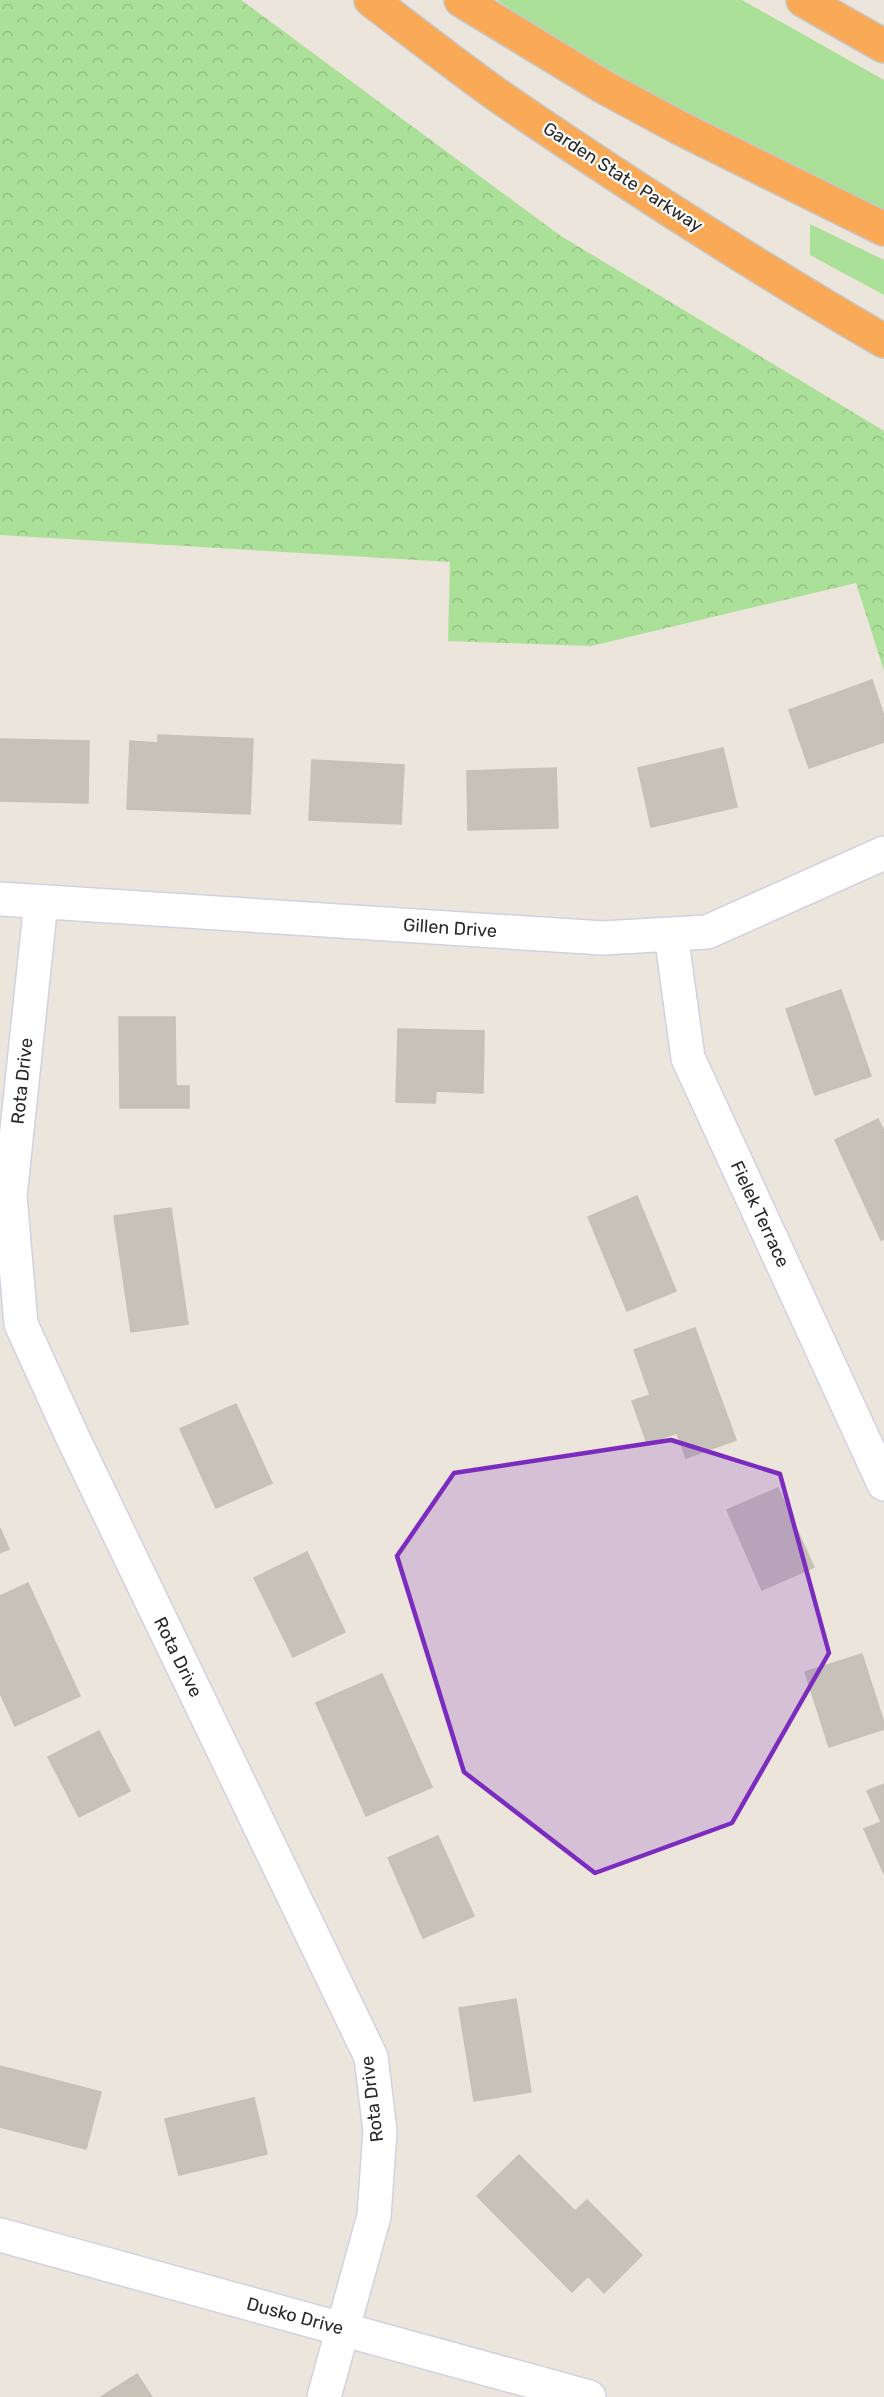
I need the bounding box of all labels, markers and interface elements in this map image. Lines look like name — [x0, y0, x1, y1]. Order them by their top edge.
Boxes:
street label: Garden State Parkway — [539, 117, 707, 237]
street label: Gillen Drive — [402, 914, 498, 942]
street label: Rota Drive — [7, 1037, 37, 1125]
street label: Fielek Terrace — [726, 1157, 794, 1271]
street label: Rota Drive — [149, 1613, 207, 1701]
street label: Rota Drive — [356, 2055, 388, 2143]
street label: Dusko Drive — [244, 2293, 346, 2339]

